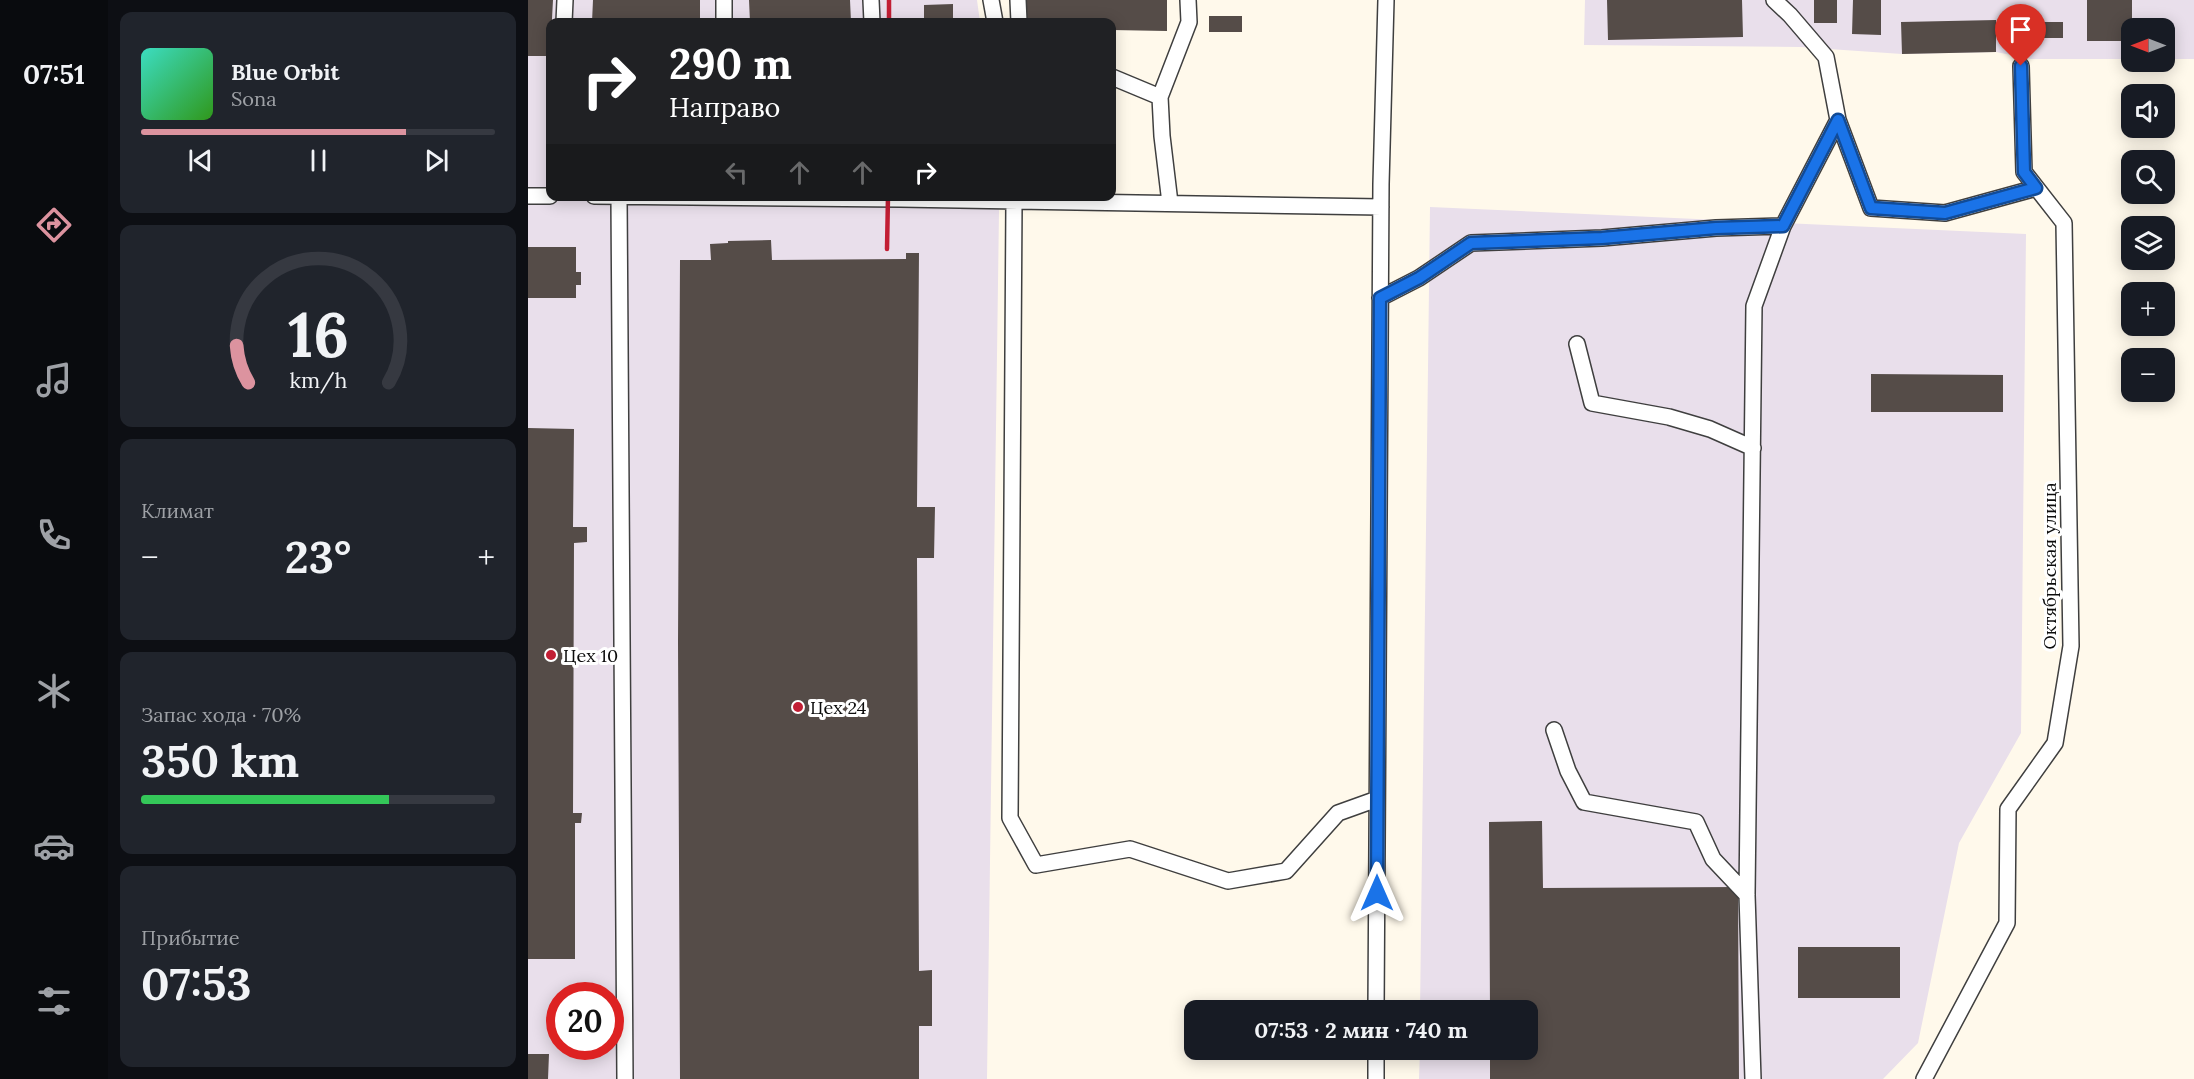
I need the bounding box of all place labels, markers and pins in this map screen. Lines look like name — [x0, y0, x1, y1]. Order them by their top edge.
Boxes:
pin — [1995, 4, 2046, 66]
place label: Цех 10 — [563, 644, 618, 667]
marker: Цех 10 — [544, 648, 558, 662]
place label: Цех 24 — [810, 696, 867, 719]
marker: Цех 24 — [791, 700, 805, 714]

